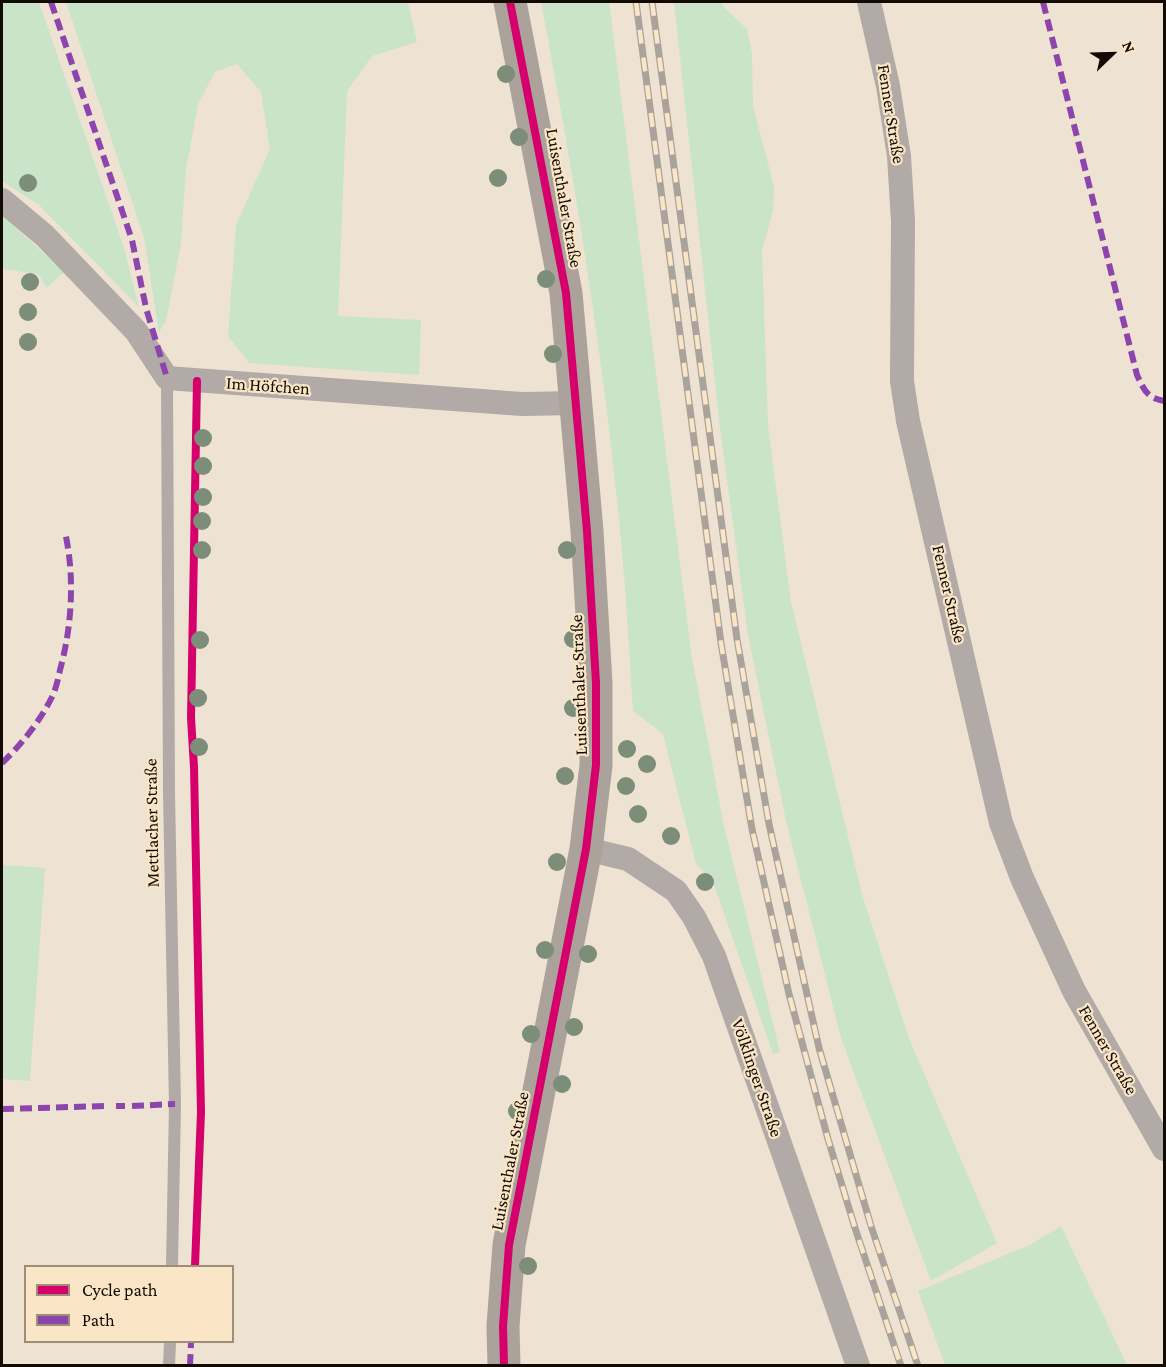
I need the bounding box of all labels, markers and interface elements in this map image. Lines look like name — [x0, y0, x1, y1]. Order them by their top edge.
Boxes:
north arrow — [1082, 24, 1142, 84]
text: N — [1119, 38, 1139, 55]
street label: Fenner Straße — [873, 63, 909, 165]
street label: Luisenthaler Straße — [541, 127, 587, 269]
street label: Im Höfchen — [225, 372, 311, 400]
street label: Fenner Straße — [927, 543, 971, 645]
street label: Luisenthaler Straße — [566, 614, 592, 756]
street label: Mettlacher Straße — [140, 758, 164, 888]
street label: Fenner Straße — [1074, 1001, 1142, 1099]
street label: Völklinger Straße — [727, 1016, 787, 1140]
street label: Luisenthaler Straße — [486, 1090, 534, 1232]
legend — [24, 1265, 234, 1343]
text: Cycle path — [82, 1280, 157, 1300]
text: Path — [82, 1310, 115, 1330]

